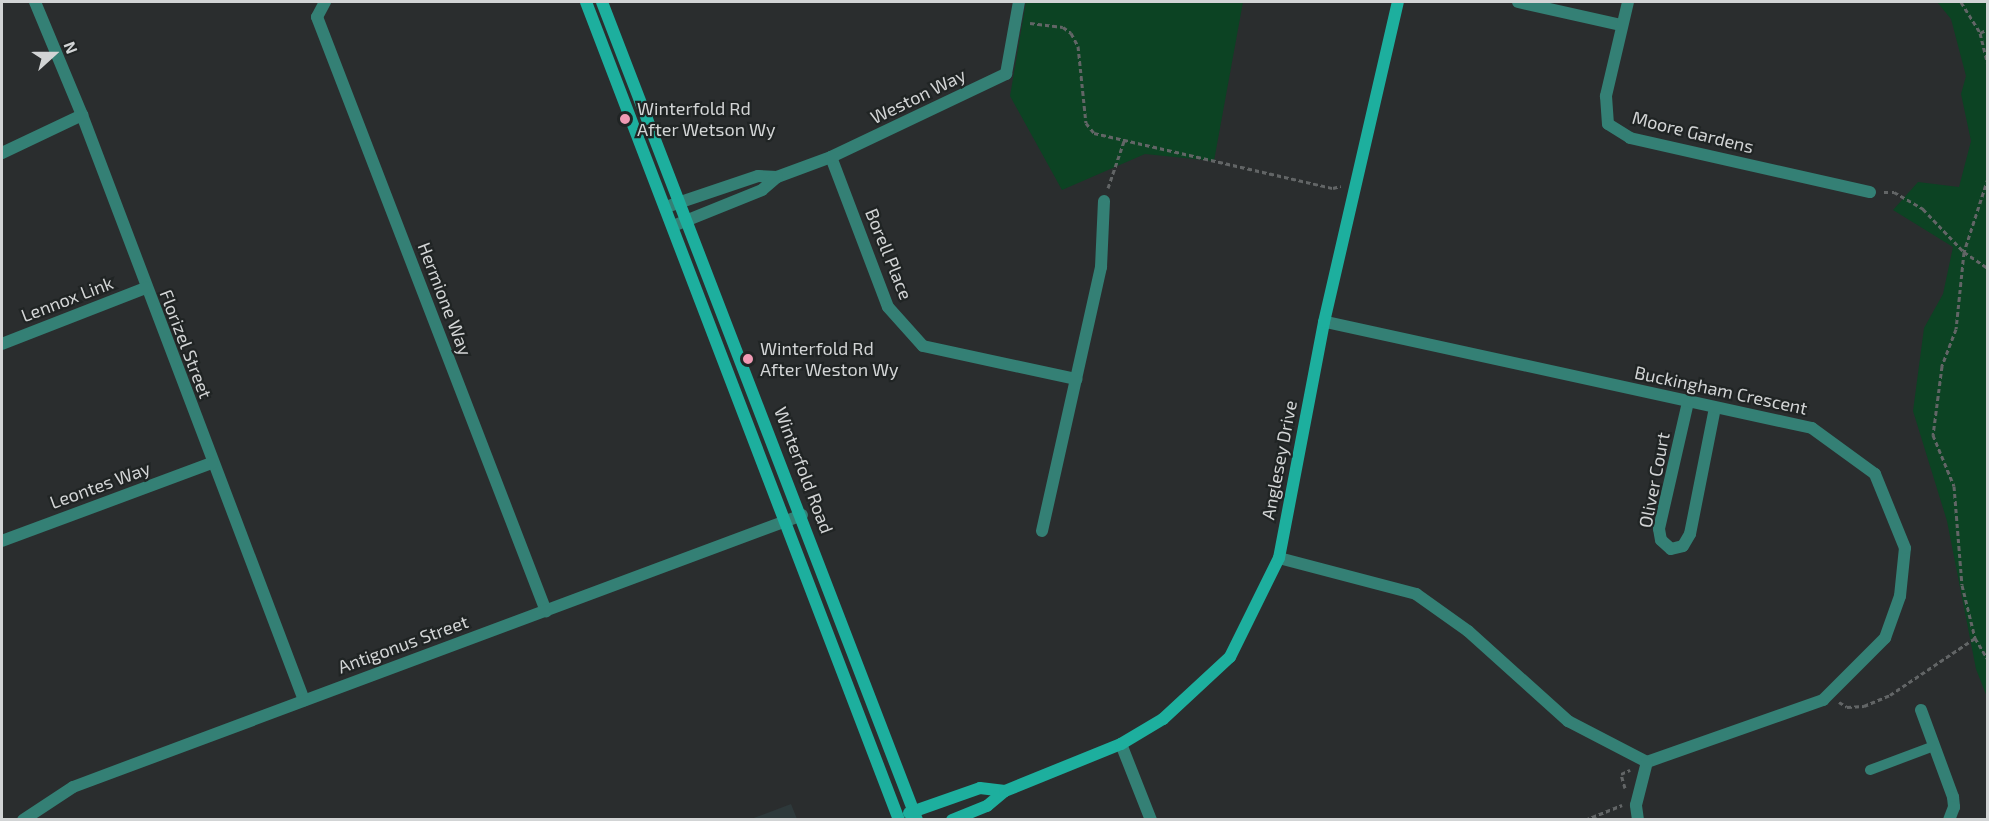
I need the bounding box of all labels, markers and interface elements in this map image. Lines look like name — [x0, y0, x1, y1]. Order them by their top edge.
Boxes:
north arrow — [24, 24, 84, 84]
text: N — [60, 39, 82, 56]
street label: Weston Way — [867, 64, 969, 128]
place label: Winterfold Rd After Wetson Wy — [637, 98, 776, 140]
street label: Moore Gardens — [1630, 106, 1756, 158]
marker: Winterfold Rd After Wetson Wy — [618, 112, 632, 126]
street label: Borell Place — [861, 205, 917, 303]
street label: Hermione Way — [413, 239, 477, 359]
street label: Lennox Link — [18, 272, 116, 326]
street label: Florizel Street — [155, 286, 217, 402]
place label: Winterfold Rd After Weston Wy — [760, 338, 899, 380]
marker: Winterfold Rd After Weston Wy — [741, 352, 755, 366]
street label: Buckingham Crescent — [1633, 361, 1809, 419]
street label: Anglesey Drive — [1257, 398, 1301, 522]
street label: Winterfold Road — [770, 404, 838, 536]
street label: Oliver Court — [1634, 430, 1674, 530]
street label: Leontes Way — [47, 457, 153, 513]
street label: Antigonus Street — [335, 610, 471, 678]

